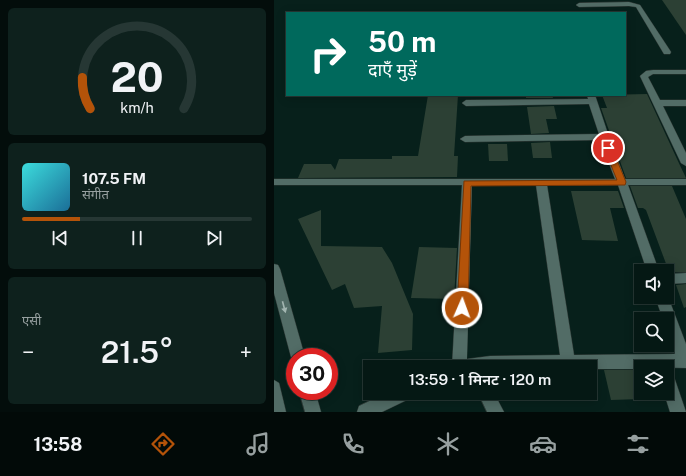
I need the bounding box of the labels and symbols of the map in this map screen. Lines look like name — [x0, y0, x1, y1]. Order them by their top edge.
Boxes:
pin — [591, 131, 625, 165]
position arrow — [441, 287, 483, 329]
one-way arrow — [281, 301, 287, 313]
speed limit sign: 30 — [286, 348, 338, 400]

